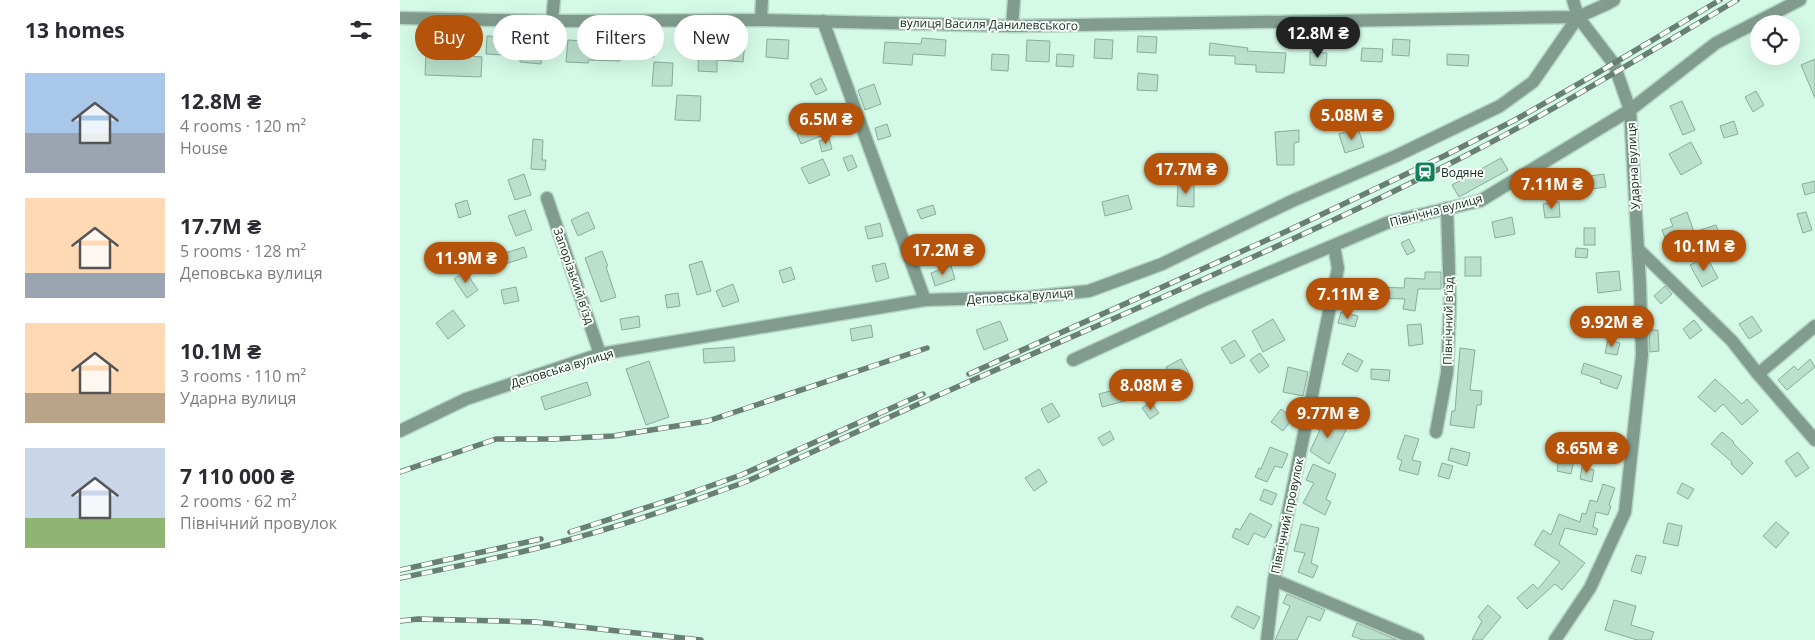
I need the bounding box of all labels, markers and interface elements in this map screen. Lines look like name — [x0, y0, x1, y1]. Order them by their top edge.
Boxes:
street label: вулиця Василя Данилевського — [900, 14, 1078, 34]
chip: Buy — [415, 15, 483, 60]
chip: Rent — [493, 15, 567, 60]
chip: Filters — [577, 15, 664, 60]
chip: New — [674, 15, 748, 60]
map controls — [1750, 15, 1800, 65]
button: locate — [1750, 15, 1800, 65]
text: 13 homes — [25, 16, 125, 44]
icon: filters — [347, 16, 375, 44]
pin: 12.8M ₴ — [1272, 17, 1364, 59]
text: 12.8M ₴ — [1287, 22, 1349, 44]
text: 12.8M ₴ — [180, 87, 261, 115]
icon: home — [65, 93, 125, 153]
pin: 5.08M ₴ — [1306, 98, 1398, 141]
pin: 6.5M ₴ — [785, 102, 867, 145]
text: 5.08M ₴ — [1321, 104, 1383, 126]
text: 6.5M ₴ — [800, 108, 852, 130]
text: 4 rooms · 120 m² — [180, 115, 306, 137]
street label: Ударна вулиця — [1622, 122, 1644, 210]
text: House — [180, 137, 228, 159]
pin: 17.7M ₴ — [1140, 152, 1232, 195]
text: 17.7M ₴ — [1155, 158, 1217, 180]
station icon: Водяне — [1413, 160, 1437, 184]
place label: Водяне — [1441, 164, 1484, 181]
pin: 7.11M ₴ — [1506, 168, 1598, 210]
text: 7.11M ₴ — [1521, 173, 1583, 195]
street label: Північна вулиця — [1388, 189, 1484, 231]
text: 17.7M ₴ — [180, 212, 261, 240]
icon: home — [65, 218, 125, 278]
street label: Запорізький вʼїзд — [550, 226, 598, 327]
pin: 10.1M ₴ — [1658, 230, 1750, 272]
pin: 17.2M ₴ — [897, 234, 989, 276]
text: 10.1M ₴ — [1673, 235, 1735, 257]
text: 17.2M ₴ — [912, 239, 974, 261]
text: 5 rooms · 128 m² — [180, 240, 306, 262]
pin: 11.9M ₴ — [420, 242, 512, 284]
text: 11.9M ₴ — [435, 247, 497, 269]
text: Деповська вулиця — [180, 262, 322, 284]
street label: Північний в'їзд — [1439, 277, 1457, 365]
pin: 7.11M ₴ — [1302, 278, 1394, 320]
text: 7.11M ₴ — [1317, 283, 1379, 305]
street label: Деповська вулиця — [966, 284, 1074, 308]
pin: 9.92M ₴ — [1566, 306, 1658, 348]
text: 9.92M ₴ — [1581, 311, 1643, 333]
text: 10.1M ₴ — [180, 337, 261, 365]
icon: home — [65, 343, 125, 403]
street label: Деповська вулиця — [508, 344, 616, 392]
text: 3 rooms · 110 m² — [180, 365, 306, 387]
pin: 8.08M ₴ — [1105, 368, 1197, 411]
text: 8.08M ₴ — [1120, 374, 1182, 396]
text: Ударна вулиця — [180, 387, 296, 409]
pin: 9.77M ₴ — [1282, 396, 1374, 439]
text: 9.77M ₴ — [1297, 402, 1359, 424]
pin: 8.65M ₴ — [1541, 432, 1633, 474]
text: 8.65M ₴ — [1556, 437, 1618, 459]
street label: Північний провулок — [1266, 456, 1308, 575]
text: 7 110 000 ₴ — [180, 462, 294, 490]
icon: home — [65, 468, 125, 528]
text: 2 rooms · 62 m² — [180, 490, 297, 512]
text: Північний провулок — [180, 512, 337, 534]

